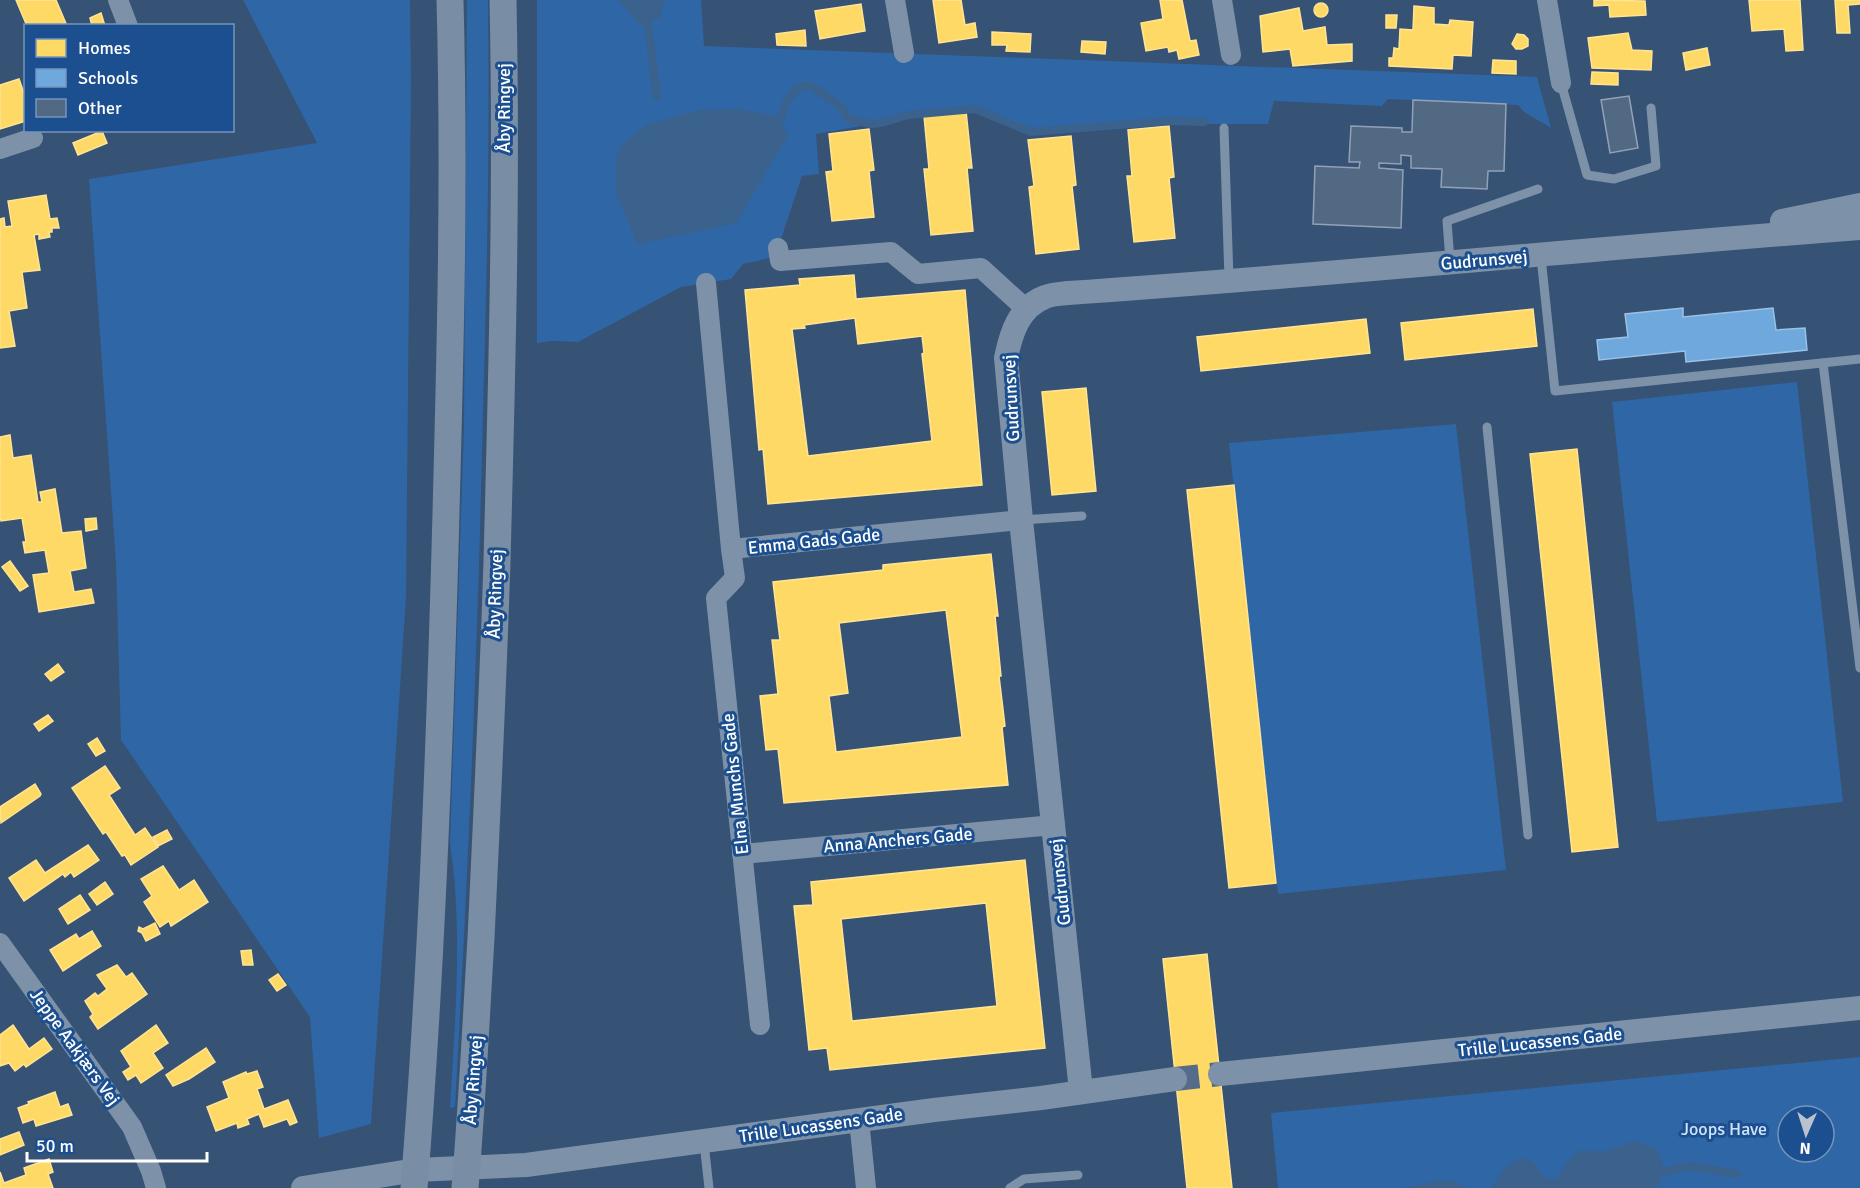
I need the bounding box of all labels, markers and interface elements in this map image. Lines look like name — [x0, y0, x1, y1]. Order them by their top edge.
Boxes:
legend — [24, 24, 234, 132]
text: Homes — [78, 37, 131, 59]
street label: Åby Ringvej — [493, 63, 515, 153]
text: Schools — [78, 67, 138, 89]
text: Other — [78, 97, 122, 119]
street label: Gudrunsvej — [1440, 245, 1528, 275]
street label: Gudrunsvej — [998, 354, 1024, 442]
street label: Emma Gads Gade — [747, 523, 881, 559]
street label: Åby Ringvej — [482, 549, 508, 639]
street label: Elna Munchs Gade — [717, 712, 753, 856]
street label: Anna Anchers Gade — [823, 823, 973, 857]
street label: Gudrunsvej — [1045, 838, 1075, 926]
street label: Jeppe Aakjærs Vej — [25, 984, 125, 1110]
street label: Trille Lucassens Gade — [1457, 1022, 1623, 1062]
street label: Åby Ringvej — [459, 1034, 487, 1126]
street label: Trille Lucassens Gade — [738, 1103, 904, 1147]
north arrow — [1776, 1104, 1836, 1164]
park label: Joops Have — [1681, 1118, 1767, 1140]
scale bar — [27, 1125, 207, 1163]
text: 50 m — [36, 1135, 74, 1157]
text: N — [1799, 1138, 1811, 1158]

